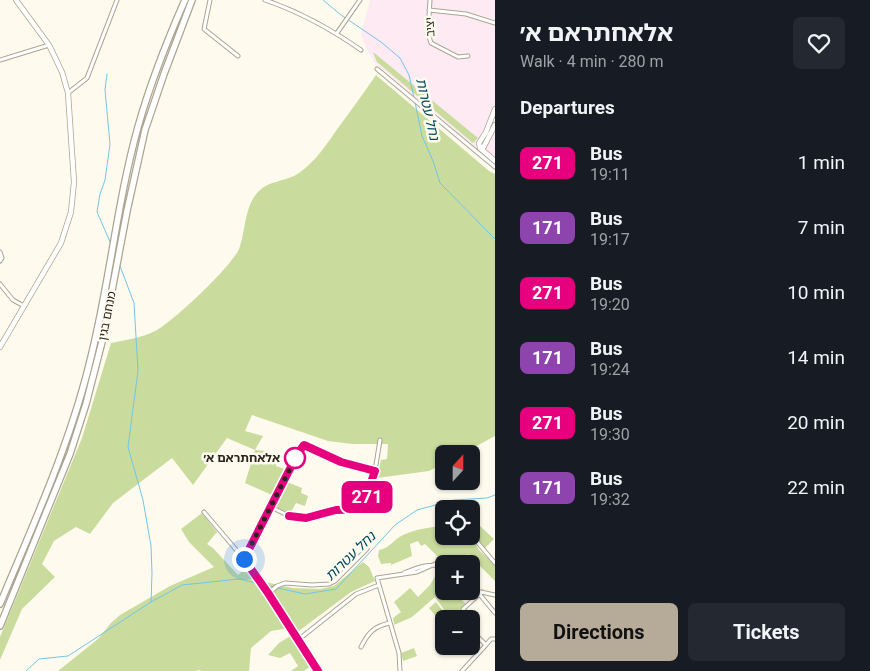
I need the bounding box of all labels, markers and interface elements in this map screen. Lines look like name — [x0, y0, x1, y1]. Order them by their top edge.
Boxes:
street label: יציב — [422, 17, 438, 37]
button: heart — [793, 17, 845, 69]
text: אלאחתראם א׳ — [520, 19, 673, 47]
text: Walk · 4 min · 280 m — [520, 52, 664, 71]
water label: נחל עטרות — [413, 76, 443, 143]
text: Departures — [520, 96, 615, 119]
text: Bus — [590, 142, 623, 165]
text: 1 min — [798, 151, 845, 174]
text: 271 — [532, 152, 563, 173]
text: 19:11 — [590, 165, 630, 184]
text: Bus — [590, 207, 623, 230]
text: 7 min — [798, 216, 845, 239]
text: 171 — [532, 217, 563, 238]
text: 19:17 — [590, 230, 630, 249]
text: Bus — [590, 272, 623, 295]
text: 10 min — [787, 281, 845, 304]
text: 271 — [532, 282, 563, 303]
street label: מנחם בגין — [95, 290, 119, 342]
text: 19:20 — [590, 295, 630, 314]
text: Bus — [590, 337, 623, 360]
text: 14 min — [787, 346, 845, 369]
text: 171 — [532, 347, 563, 368]
text: 19:24 — [590, 360, 630, 379]
text: Bus — [590, 402, 623, 425]
text: 20 min — [787, 411, 845, 434]
text: 271 — [532, 412, 563, 433]
text: 19:30 — [590, 425, 630, 444]
north arrow — [435, 445, 480, 490]
map controls — [435, 445, 480, 655]
marker: אלאחתראם א׳ — [284, 447, 306, 469]
place label: אלאחתראם א׳ — [203, 451, 280, 465]
text: Bus — [590, 467, 623, 490]
text: 22 min — [787, 476, 845, 499]
text: 171 — [532, 477, 563, 498]
line badge: 271 — [338, 481, 396, 513]
text: 271 — [352, 486, 382, 507]
text: 19:32 — [590, 490, 630, 509]
button: locate — [435, 500, 480, 545]
water label: נחל עטרות — [322, 527, 380, 584]
your location — [232, 547, 257, 572]
button: + — [435, 555, 480, 600]
button: Directions — [520, 603, 678, 661]
button: Tickets — [688, 603, 845, 661]
button: − — [435, 610, 480, 655]

